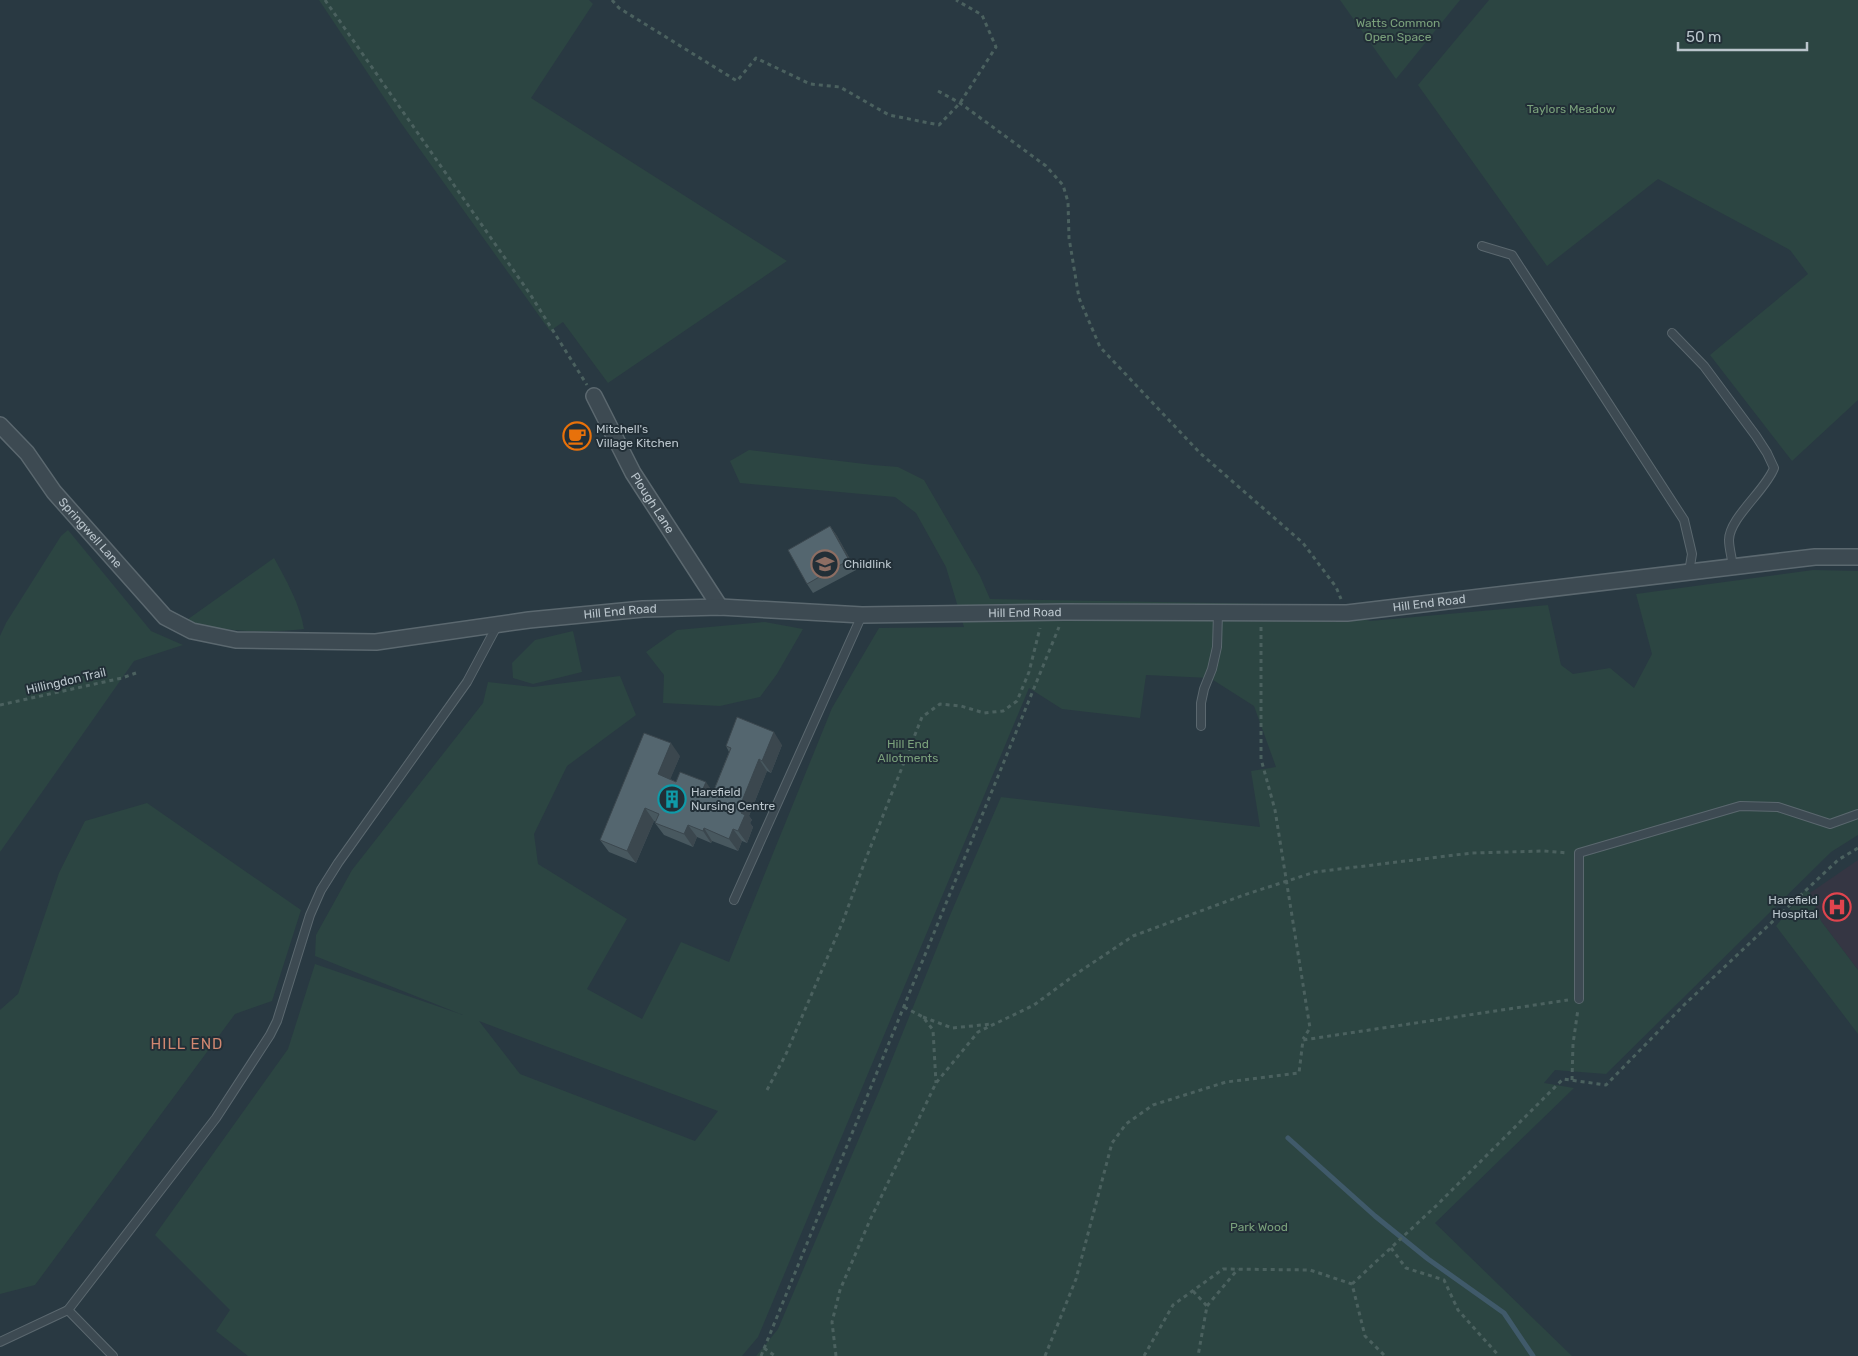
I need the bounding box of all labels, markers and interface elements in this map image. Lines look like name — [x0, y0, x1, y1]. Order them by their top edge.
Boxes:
park label: Watts Common Open Space — [1356, 16, 1440, 44]
scale bar — [1678, 20, 1807, 52]
text: 50 m — [1686, 28, 1721, 46]
park label: Taylors Meadow — [1527, 102, 1616, 116]
cafe icon: Mitchell's Village Kitchen — [562, 421, 592, 451]
place label: Mitchell's Village Kitchen — [596, 422, 679, 450]
street label: Plough Lane — [628, 470, 677, 536]
street label: Springwell Lane — [56, 495, 125, 571]
school or university icon: Childlink — [810, 549, 840, 579]
place label: Childlink — [844, 557, 892, 571]
street label: Hill End Road — [1392, 592, 1466, 614]
street label: Hill End Road — [583, 602, 657, 622]
street label: Hill End Road — [988, 605, 1062, 620]
street label: Hillingdon Trail — [25, 665, 107, 697]
park label: Hill End Allotments — [878, 737, 938, 765]
building icon: Harefield Nursing Centre — [657, 784, 687, 814]
place label: Harefield Nursing Centre — [691, 785, 776, 813]
hospital icon: Harefield Hospital — [1822, 892, 1852, 922]
place label: Harefield Hospital — [1768, 893, 1818, 921]
district label: HILL END — [151, 1035, 223, 1053]
park label: Park Wood — [1230, 1220, 1288, 1234]

